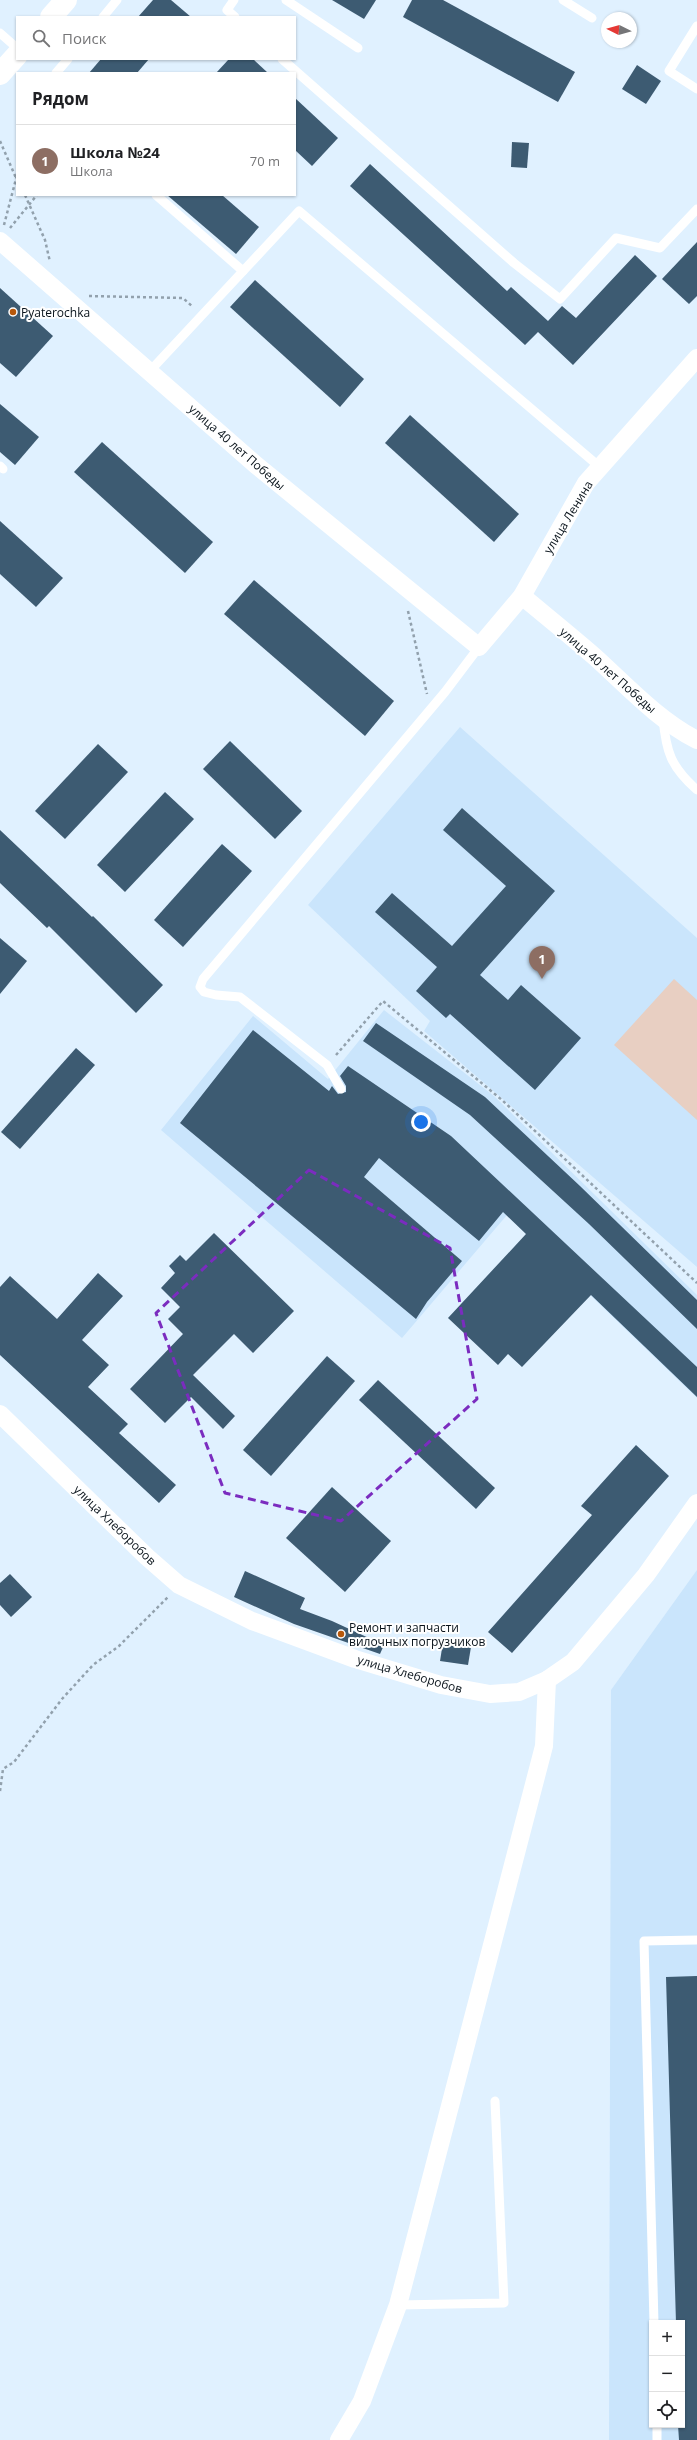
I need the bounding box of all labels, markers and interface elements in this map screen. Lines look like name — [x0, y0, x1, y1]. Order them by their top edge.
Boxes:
north arrow — [601, 12, 637, 48]
search box — [16, 16, 296, 60]
icon: search — [30, 27, 52, 49]
text: Поиск — [62, 28, 106, 48]
text: Рядом — [32, 87, 89, 110]
text: Школа №24 — [70, 142, 160, 162]
text: 1 — [41, 152, 49, 170]
text: 70 m — [250, 152, 280, 170]
text: Школа — [70, 162, 113, 180]
place label: Pyaterochka — [21, 304, 90, 321]
marker: Pyaterochka — [8, 307, 18, 317]
street label: улица 40 лет Победы — [185, 400, 289, 494]
street label: улица Ленина — [539, 477, 597, 557]
street label: улица 40 лет Победы — [556, 623, 660, 717]
pin: 1 — [529, 946, 555, 979]
your location — [411, 1112, 431, 1132]
street label: улица Хлеборобов — [70, 1481, 160, 1569]
place label: Ремонт и запчасти вилочных погрузчиков — [349, 1619, 485, 1650]
marker: Ремонт и запчасти вилочных погрузчиков — [336, 1629, 346, 1639]
street label: улица Хлеборобов — [356, 1651, 465, 1697]
map controls — [649, 2320, 685, 2428]
button: + — [649, 2320, 685, 2356]
button: − — [649, 2356, 685, 2392]
button: locate — [649, 2392, 685, 2428]

